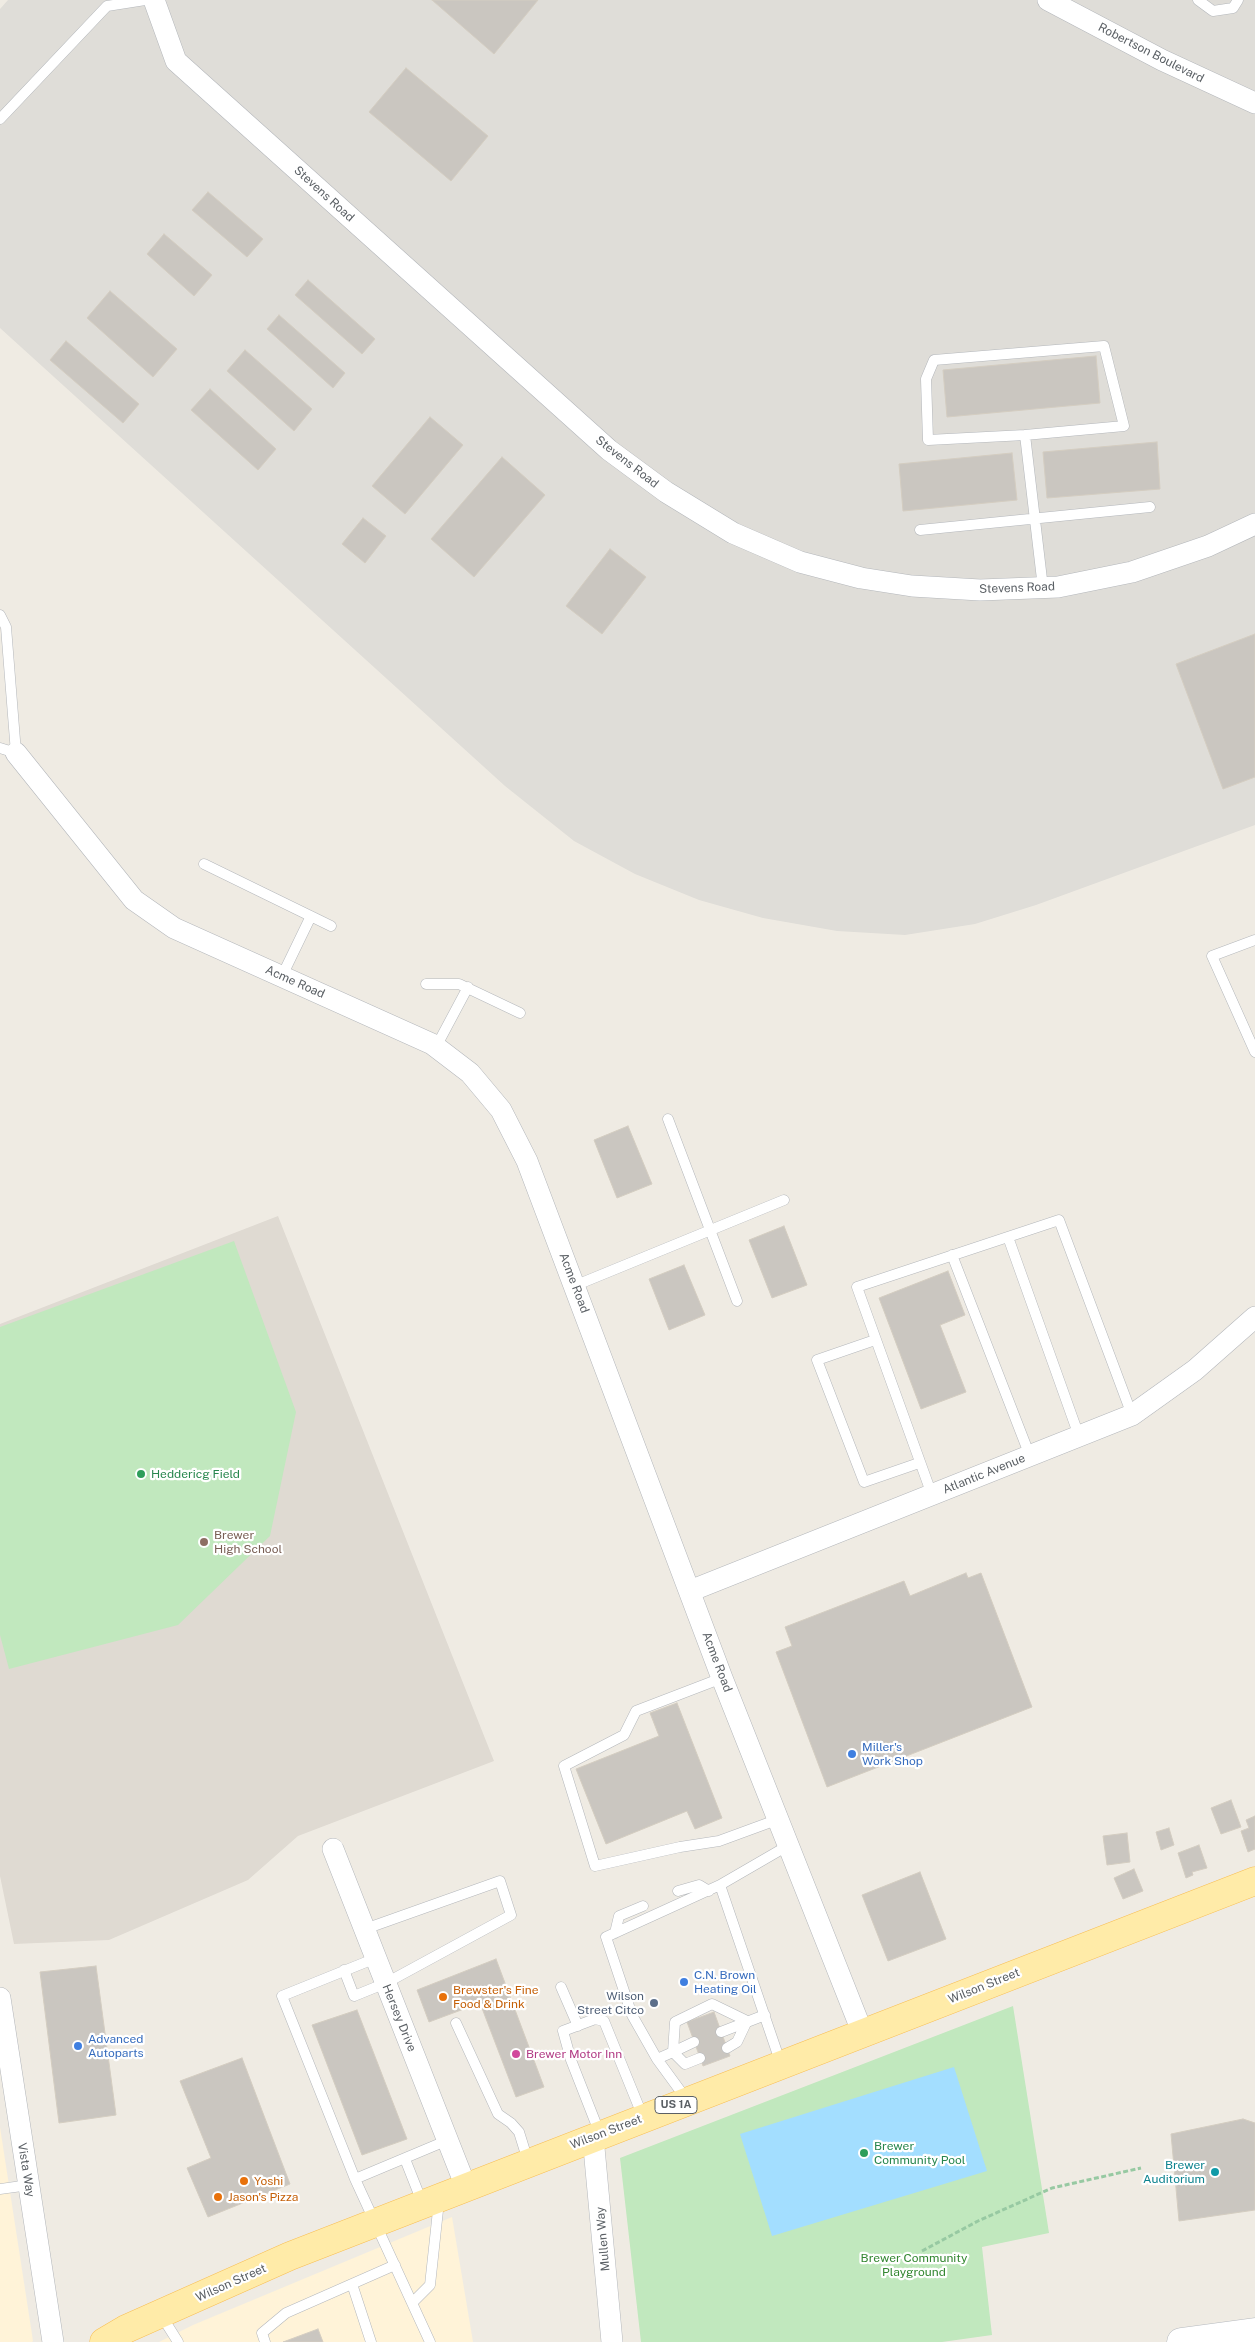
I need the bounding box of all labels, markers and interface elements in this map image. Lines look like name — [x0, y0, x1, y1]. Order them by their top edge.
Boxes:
street label: Robertson Boulevard — [1096, 20, 1206, 86]
street label: Stevens Road — [291, 163, 357, 225]
street label: Stevens Road — [593, 433, 661, 491]
street label: Stevens Road — [979, 579, 1055, 597]
street label: Acme Road — [263, 963, 327, 1001]
street label: Acme Road — [556, 1251, 592, 1315]
street label: Atlantic Avenue — [941, 1451, 1027, 1497]
place label: Heddericg Field — [151, 1467, 240, 1481]
marker: Heddericg Field — [135, 1468, 147, 1480]
place label: Brewer High School — [214, 1528, 282, 1556]
marker: Brewer High School — [198, 1536, 210, 1548]
street label: Acme Road — [699, 1630, 735, 1694]
place label: Miller's Work Shop — [862, 1740, 923, 1768]
marker: Miller's Work Shop — [846, 1748, 858, 1760]
street label: Wilson Street — [946, 1965, 1022, 2007]
place label: C.N. Brown Heating Oil — [694, 1968, 757, 1996]
marker: C.N. Brown Heating Oil — [678, 1976, 690, 1988]
street label: Hersey Drive — [379, 1982, 419, 2054]
place label: Brewster's Fine Food & Drink — [453, 1983, 539, 2011]
place label: Wilson Street Citco — [577, 1989, 644, 2017]
marker: Brewster's Fine Food & Drink — [437, 1991, 449, 2003]
marker: Wilson Street Citco — [648, 1997, 660, 2009]
place label: Advanced Autoparts — [88, 2032, 144, 2060]
marker: Advanced Autoparts — [72, 2040, 84, 2052]
place label: Brewer Motor Inn — [526, 2047, 622, 2061]
marker: Brewer Motor Inn — [510, 2048, 522, 2060]
road number: US 1A — [655, 2096, 697, 2114]
street label: Wilson Street — [568, 2112, 644, 2152]
place label: Brewer Community Pool — [874, 2139, 965, 2167]
street label: Vista Way — [15, 2142, 37, 2198]
marker: Brewer Community Pool — [858, 2147, 870, 2159]
place label: Brewer Auditorium — [1143, 2158, 1205, 2186]
marker: Brewer Auditorium — [1209, 2166, 1221, 2178]
place label: Yoshi — [254, 2174, 283, 2188]
marker: Yoshi — [238, 2175, 250, 2187]
place label: Jason's Pizza — [228, 2190, 298, 2204]
marker: Jason's Pizza — [212, 2191, 224, 2203]
street label: Mullen Way — [593, 2206, 613, 2272]
park label: Brewer Community Playground — [861, 2251, 967, 2279]
street label: Wilson Street — [193, 2261, 269, 2305]

